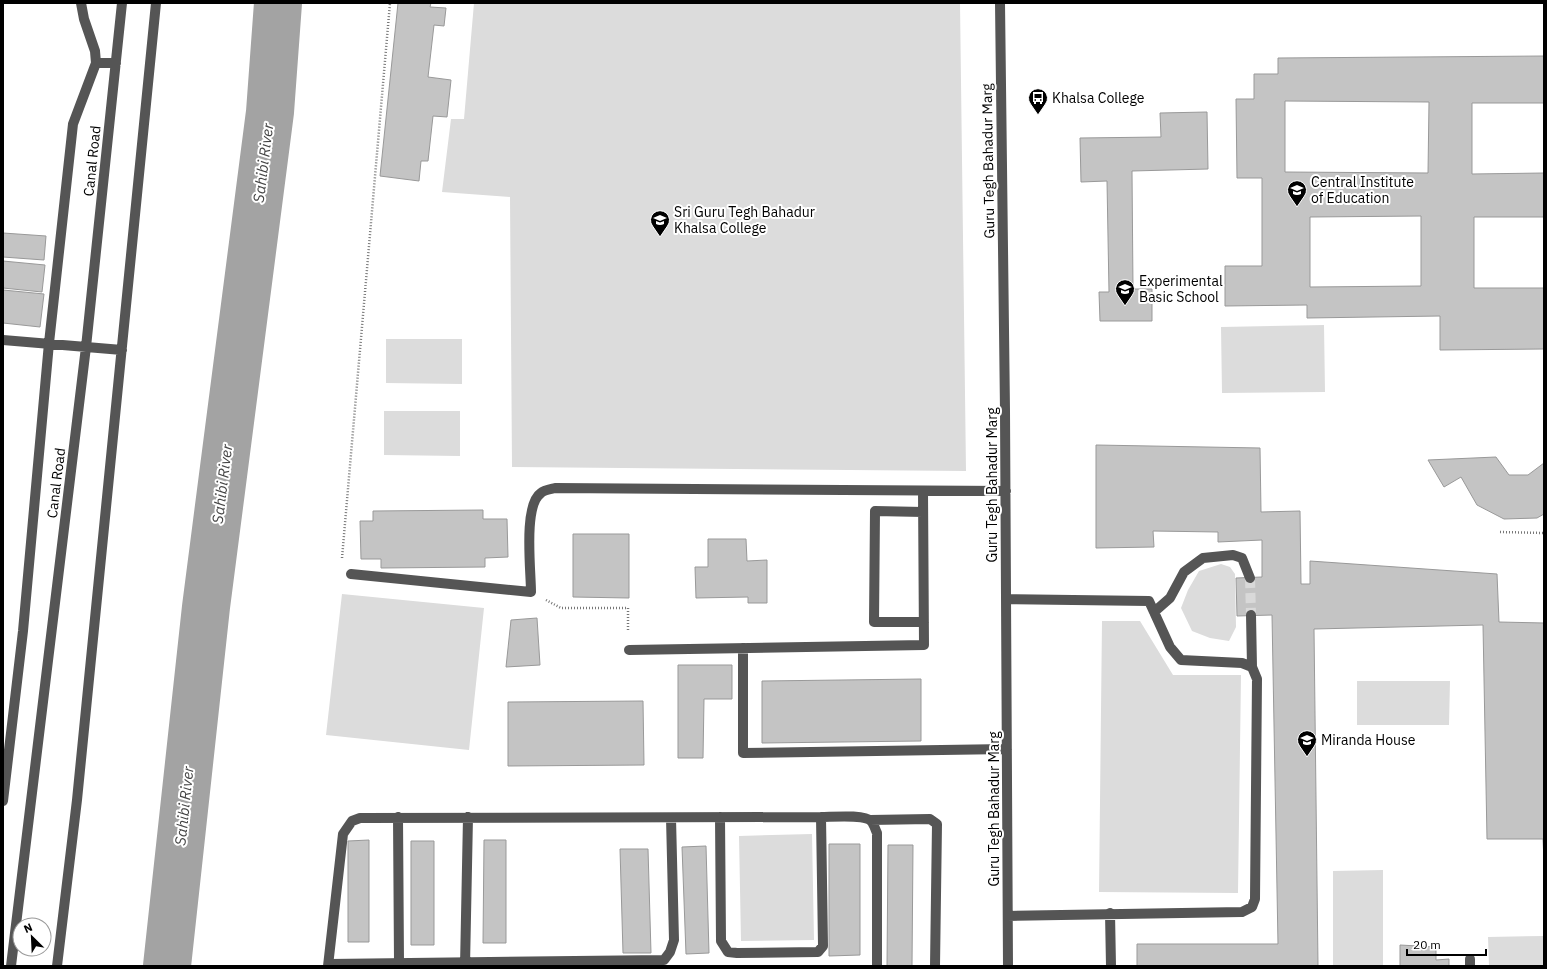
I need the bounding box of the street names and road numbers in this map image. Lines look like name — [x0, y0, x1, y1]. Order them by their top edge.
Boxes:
street label: Guru Tegh Bahadur Marg — [978, 83, 998, 239]
street label: Canal Road — [79, 125, 105, 197]
street label: Guru Tegh Bahadur Marg — [983, 407, 1001, 563]
street label: Canal Road — [43, 447, 69, 519]
street label: Guru Tegh Bahadur Marg — [985, 731, 1003, 887]

